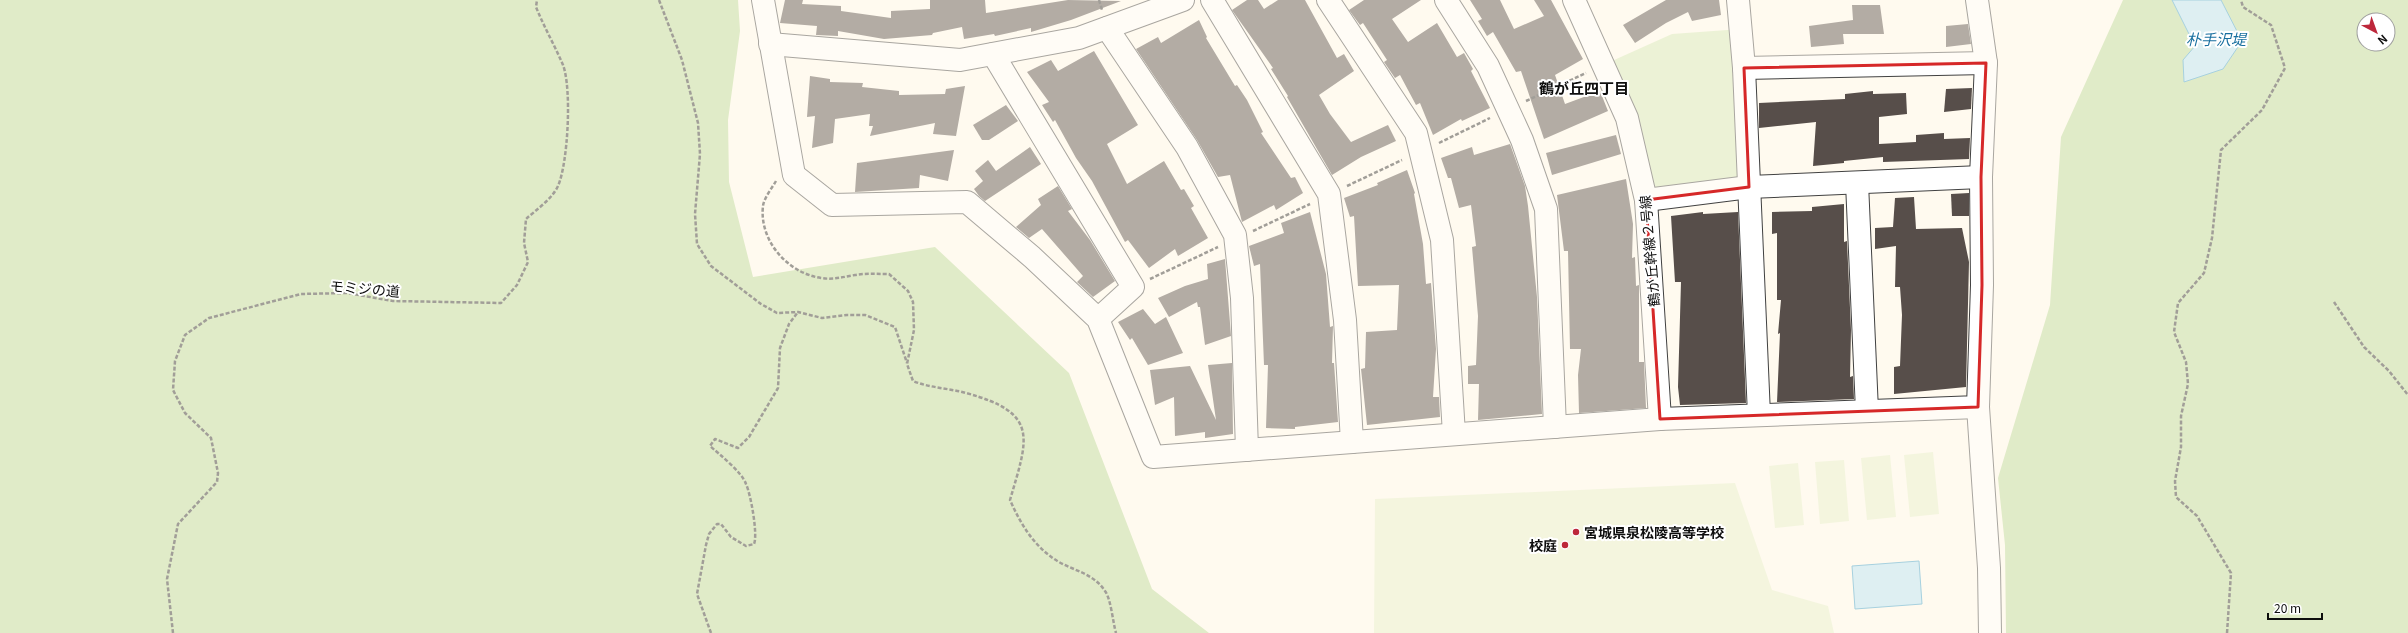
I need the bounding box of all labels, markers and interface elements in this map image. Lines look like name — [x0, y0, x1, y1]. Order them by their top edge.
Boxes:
north arrow — [2356, 12, 2396, 52]
water label: 朴手沢堤 — [2186, 28, 2248, 49]
text: N — [2375, 32, 2392, 49]
district label: 鶴が丘四丁目 — [1539, 77, 1629, 98]
street label: 鶴が丘幹線２号線 — [1634, 194, 1664, 308]
street label: モミジの道 — [329, 275, 401, 301]
place label: 宮城県泉松陵高等学校 — [1584, 522, 1724, 542]
marker: 宮城県泉松陵高等学校 — [1571, 527, 1581, 537]
place label: 校庭 — [1529, 535, 1557, 555]
marker: 校庭 — [1560, 540, 1570, 550]
scale bar — [2268, 595, 2322, 621]
text: 20 m — [2274, 599, 2301, 616]

